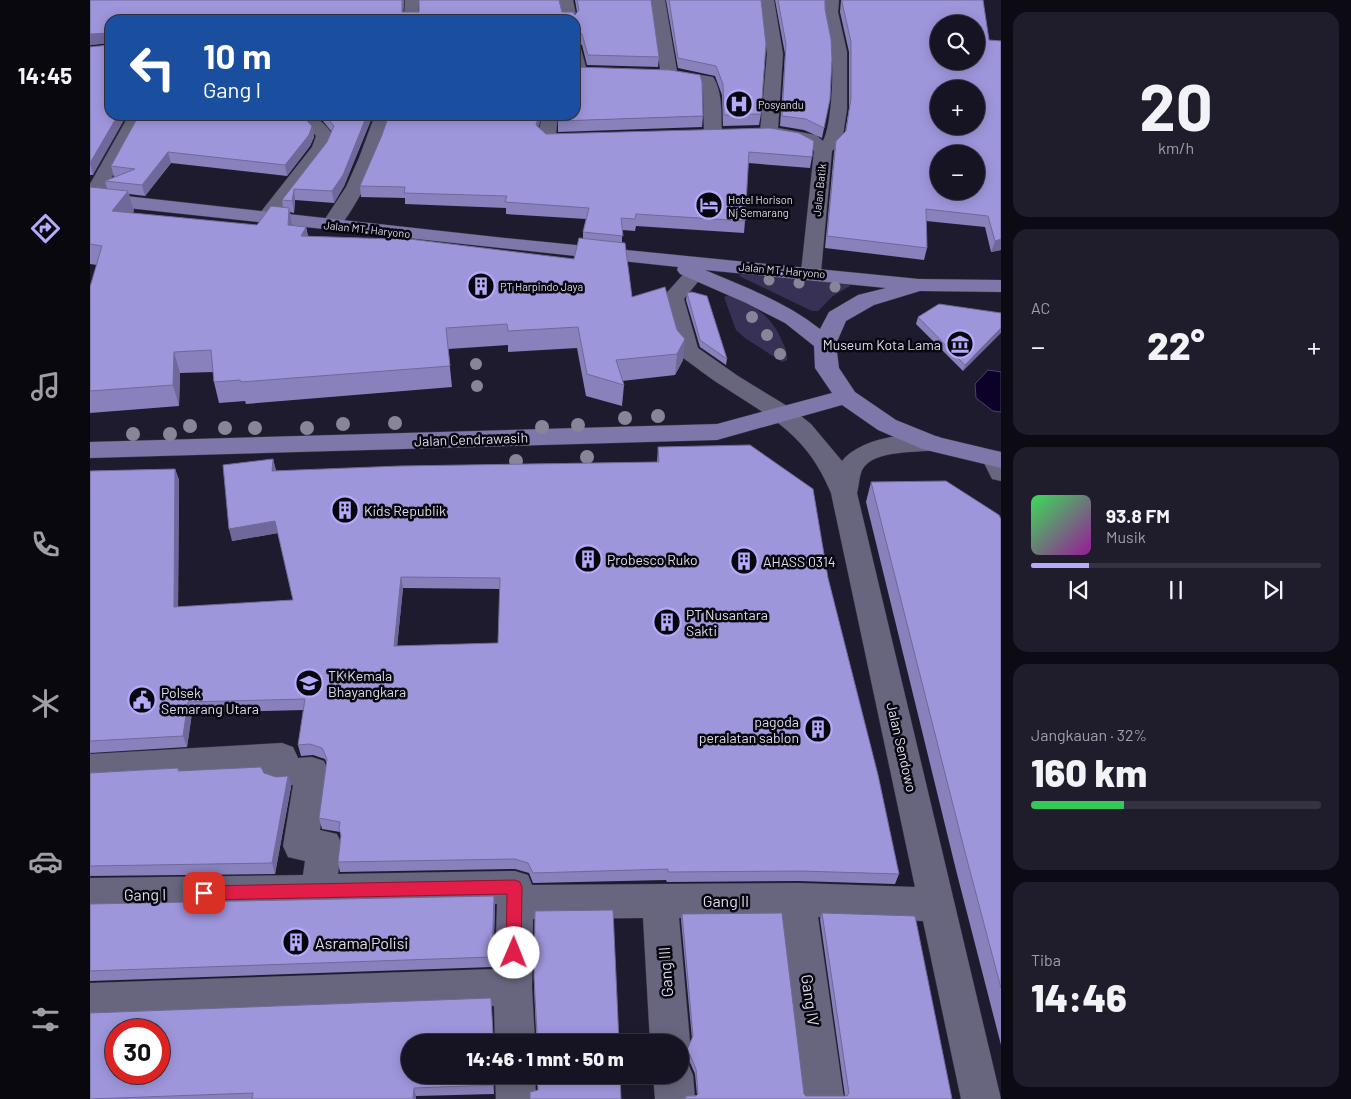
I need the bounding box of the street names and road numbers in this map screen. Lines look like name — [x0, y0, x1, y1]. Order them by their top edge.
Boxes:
street label: Jalan Batik — [810, 162, 828, 217]
street label: Jalan MT. Haryono — [323, 218, 411, 240]
street label: Jalan MT. Haryono — [738, 260, 826, 280]
street label: Jalan Cendrawasih — [414, 429, 528, 449]
street label: Jalan Sendowo — [883, 700, 921, 794]
street label: Gang I — [124, 884, 166, 904]
street label: Gang II — [703, 891, 749, 910]
street label: Gang III — [654, 946, 676, 998]
street label: Gang IV — [798, 973, 824, 1027]

